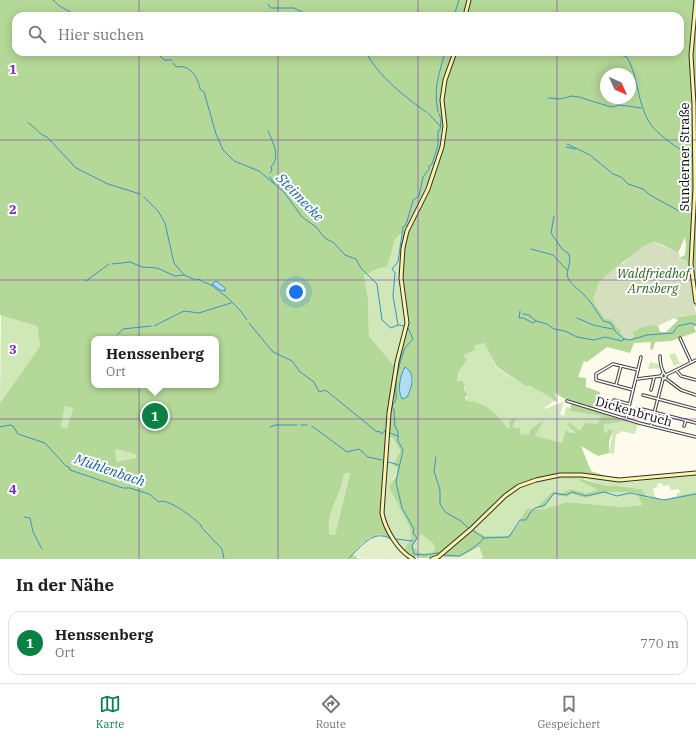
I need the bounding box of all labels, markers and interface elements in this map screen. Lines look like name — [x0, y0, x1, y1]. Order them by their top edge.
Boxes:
search box — [12, 12, 684, 56]
icon: search — [26, 23, 48, 45]
text: Hier suchen — [58, 25, 144, 44]
text: 1 — [9, 61, 17, 78]
north arrow — [600, 68, 636, 104]
street label: Sunderner Straße — [676, 102, 693, 212]
water label: Steimecke — [272, 168, 328, 226]
text: 2 — [9, 201, 17, 218]
park label: Waldfriedhof Arnsberg — [617, 265, 692, 297]
your location — [286, 282, 306, 302]
popup — [91, 336, 219, 388]
text: 3 — [9, 341, 17, 358]
text: Henssenberg — [106, 344, 204, 363]
text: Ort — [106, 363, 126, 380]
street label: Dickenbruch — [593, 392, 674, 431]
pin: 1 — [142, 401, 168, 431]
water label: Mühlenbach — [71, 449, 148, 491]
text: 4 — [9, 481, 17, 498]
text: In der Nähe — [16, 574, 114, 596]
text: Henssenberg — [55, 625, 153, 644]
text: 1 — [26, 635, 34, 652]
text: 770 m — [640, 635, 679, 652]
text: Ort — [55, 644, 75, 661]
tab: Karte — [96, 693, 124, 731]
tab: Route — [316, 693, 346, 731]
tab: Gespeichert — [537, 693, 600, 731]

